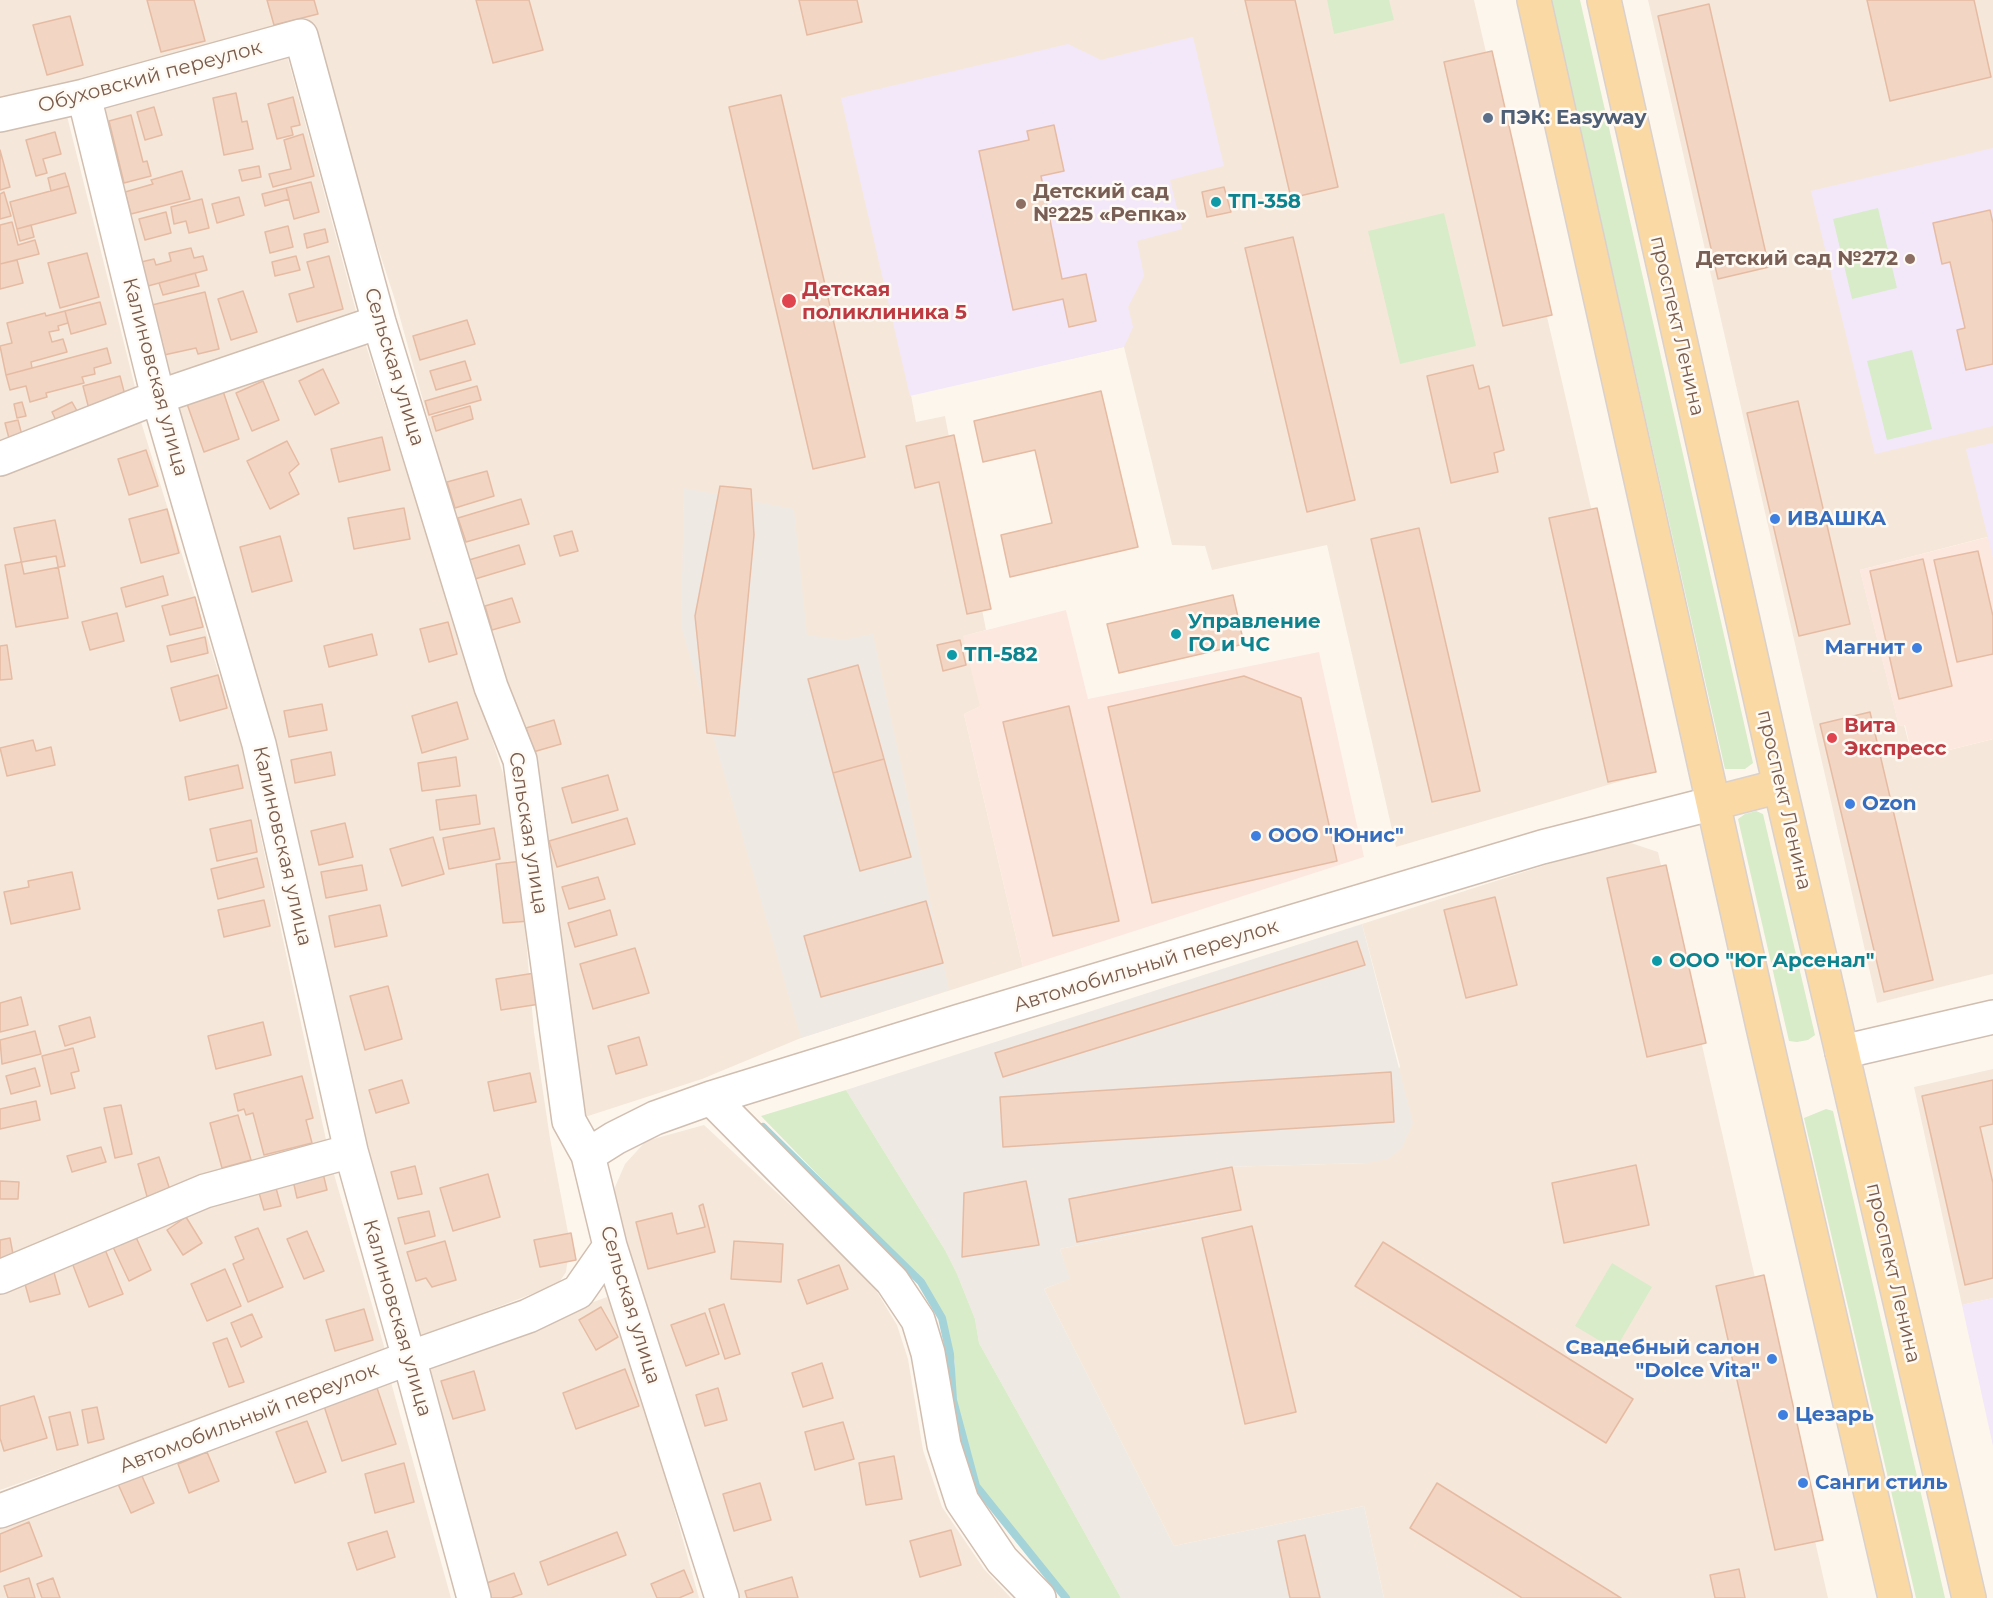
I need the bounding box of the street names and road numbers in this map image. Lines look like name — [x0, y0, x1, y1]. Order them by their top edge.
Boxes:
street label: Обуховский переулок — [35, 36, 265, 118]
street label: проспект Ленина — [1645, 234, 1709, 418]
street label: Калиновская улица — [117, 275, 193, 479]
street label: Сельская улица — [359, 285, 429, 449]
street label: проспект Ленина — [1752, 708, 1816, 892]
street label: Калиновская улица — [247, 744, 317, 948]
street label: Сельская улица — [503, 750, 553, 916]
street label: Автомобильный переулок — [1011, 914, 1281, 1018]
street label: проспект Ленина — [1861, 1181, 1925, 1365]
street label: Калиновская улица — [357, 1217, 437, 1419]
street label: Сельская улица — [595, 1223, 665, 1387]
street label: Автомобильный переулок — [116, 1357, 382, 1479]

